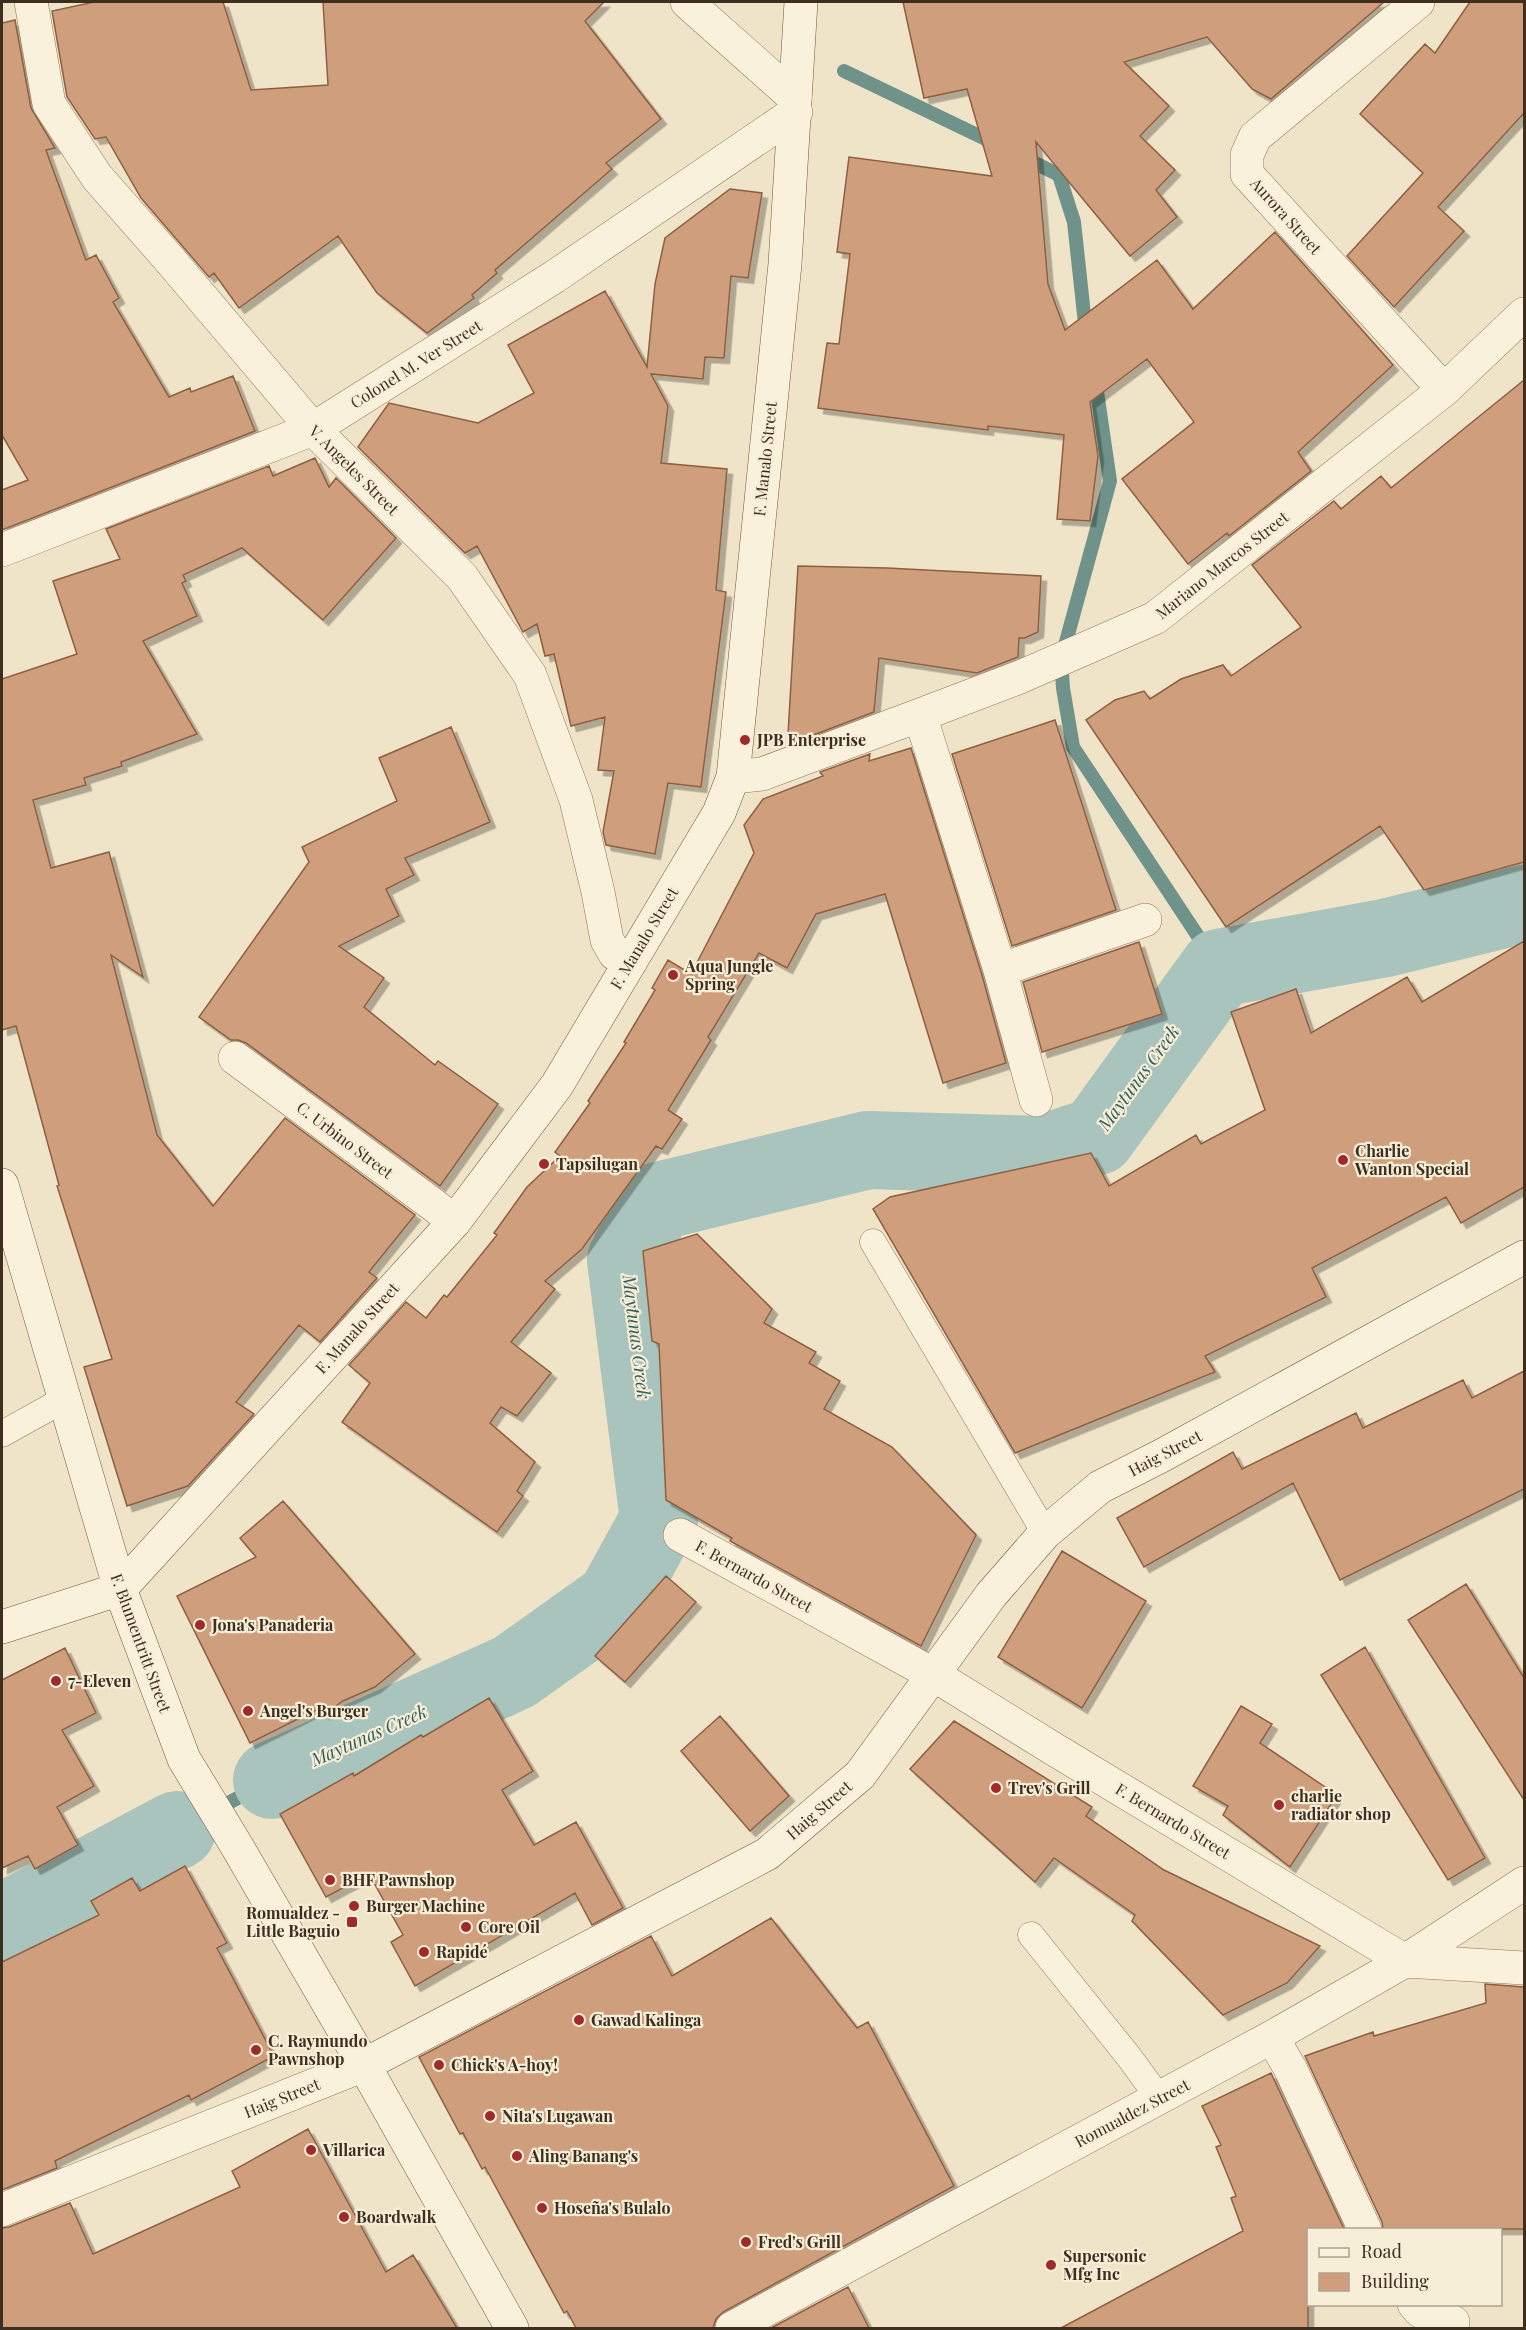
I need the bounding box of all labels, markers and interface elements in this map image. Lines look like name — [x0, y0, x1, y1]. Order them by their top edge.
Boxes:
street label: Aurora Street — [1246, 172, 1327, 259]
street label: Colonel M. Ver Street — [346, 314, 486, 413]
street label: F. Manalo Street — [748, 400, 781, 518]
street label: V. Angeles Street — [304, 419, 404, 519]
street label: Mariano Marcos Street — [1151, 506, 1293, 623]
place label: JPB Enterprise — [756, 729, 866, 750]
marker: JPB Enterprise — [738, 733, 752, 747]
street label: F. Manalo Street — [605, 883, 683, 993]
place label: Aqua Jungle Spring — [684, 955, 773, 994]
marker: Aqua Jungle Spring — [666, 968, 680, 982]
water label: Maytunas Creek — [1091, 1020, 1185, 1136]
street label: C. Urbino Street — [293, 1096, 398, 1183]
place label: Charlie Wanton Special — [1354, 1140, 1469, 1179]
place label: Tapsilugan — [556, 1153, 638, 1174]
marker: Charlie Wanton Special — [1336, 1153, 1350, 1167]
marker: Tapsilugan — [537, 1157, 551, 1171]
water label: Maytunas Creek — [617, 1272, 657, 1400]
street label: F. Manalo Street — [310, 1277, 403, 1378]
street label: Haig Street — [1124, 1424, 1205, 1481]
street label: F. Bernardo Street — [692, 1535, 817, 1617]
street label: F. Blumentritt Street — [107, 1570, 177, 1716]
place label: Jona's Panaderia — [211, 1614, 334, 1635]
marker: Jona's Panaderia — [193, 1618, 207, 1632]
place label: 7-Eleven — [68, 1670, 131, 1691]
marker: 7-Eleven — [49, 1674, 63, 1688]
water label: Maytunas Creek — [306, 1699, 430, 1772]
place label: Angel's Burger — [259, 1700, 369, 1721]
marker: Angel's Burger — [241, 1704, 255, 1718]
street label: Haig Street — [782, 1775, 856, 1844]
place label: Trev's Grill — [1008, 1777, 1091, 1798]
street label: F. Bernardo Street — [1112, 1778, 1235, 1863]
marker: Trev's Grill — [989, 1781, 1003, 1795]
place label: charlie radiator shop — [1291, 1785, 1391, 1824]
marker: charlie radiator shop — [1272, 1798, 1286, 1812]
place label: BHF Pawnshop — [342, 1869, 455, 1890]
marker: BHF Pawnshop — [323, 1873, 337, 1887]
place label: Burger Machine — [366, 1895, 485, 1916]
marker: Burger Machine — [347, 1899, 361, 1913]
place label: Romualdez - Little Baguio — [246, 1902, 340, 1941]
marker: Romualdez - Little Baguio — [345, 1915, 359, 1929]
place label: Core Oil — [478, 1916, 540, 1937]
marker: Core Oil — [459, 1920, 473, 1934]
place label: Rapidé — [436, 1941, 488, 1962]
marker: Rapidé — [417, 1945, 431, 1959]
place label: Gawad Kalinga — [591, 2009, 702, 2030]
marker: Gawad Kalinga — [572, 2013, 586, 2027]
place label: C. Raymundo Pawnshop — [268, 2030, 367, 2069]
marker: C. Raymundo Pawnshop — [249, 2043, 263, 2057]
place label: Chick's A-hoy! — [451, 2054, 558, 2075]
marker: Chick's A-hoy! — [432, 2058, 446, 2072]
street label: Haig Street — [241, 2073, 323, 2122]
street label: Romualdez Street — [1071, 2073, 1193, 2152]
place label: Nita's Lugawan — [502, 2105, 613, 2126]
marker: Nita's Lugawan — [483, 2109, 497, 2123]
place label: Villarica — [322, 2139, 386, 2160]
marker: Villarica — [304, 2143, 318, 2157]
place label: Aling Banang's — [528, 2145, 638, 2166]
marker: Aling Banang's — [510, 2149, 524, 2163]
place label: Hoseña's Bulalo — [554, 2197, 670, 2218]
marker: Hoseña's Bulalo — [535, 2201, 549, 2215]
place label: Boardwalk — [356, 2206, 437, 2227]
marker: Boardwalk — [337, 2210, 351, 2224]
legend — [1307, 2228, 1502, 2306]
place label: Fred's Grill — [758, 2231, 841, 2252]
marker: Fred's Grill — [739, 2235, 753, 2249]
text: Road — [1361, 2239, 1402, 2263]
place label: Supersonic Mfg Inc — [1063, 2245, 1146, 2284]
marker: Supersonic Mfg Inc — [1044, 2258, 1058, 2272]
text: Building — [1361, 2269, 1429, 2293]

